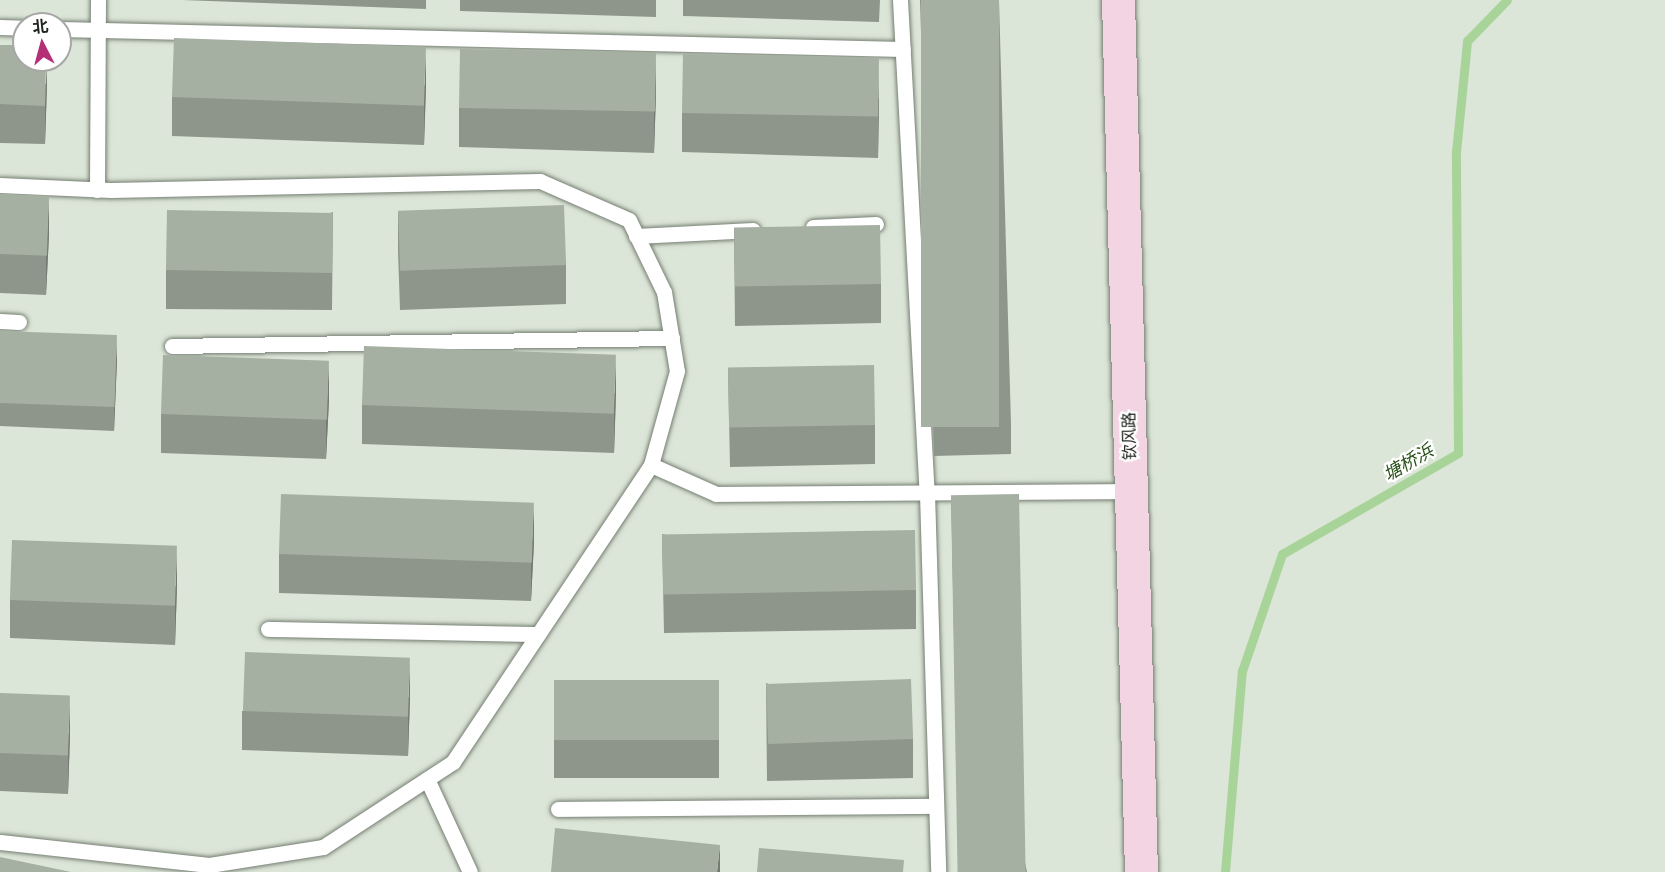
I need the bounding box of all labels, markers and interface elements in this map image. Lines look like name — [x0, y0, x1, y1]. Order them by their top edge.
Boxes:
north arrow — [12, 12, 72, 72]
text: 北 — [31, 14, 49, 38]
street label: 钦风路 — [1119, 412, 1139, 460]
water label: 塘桥浜 — [1379, 439, 1437, 485]

